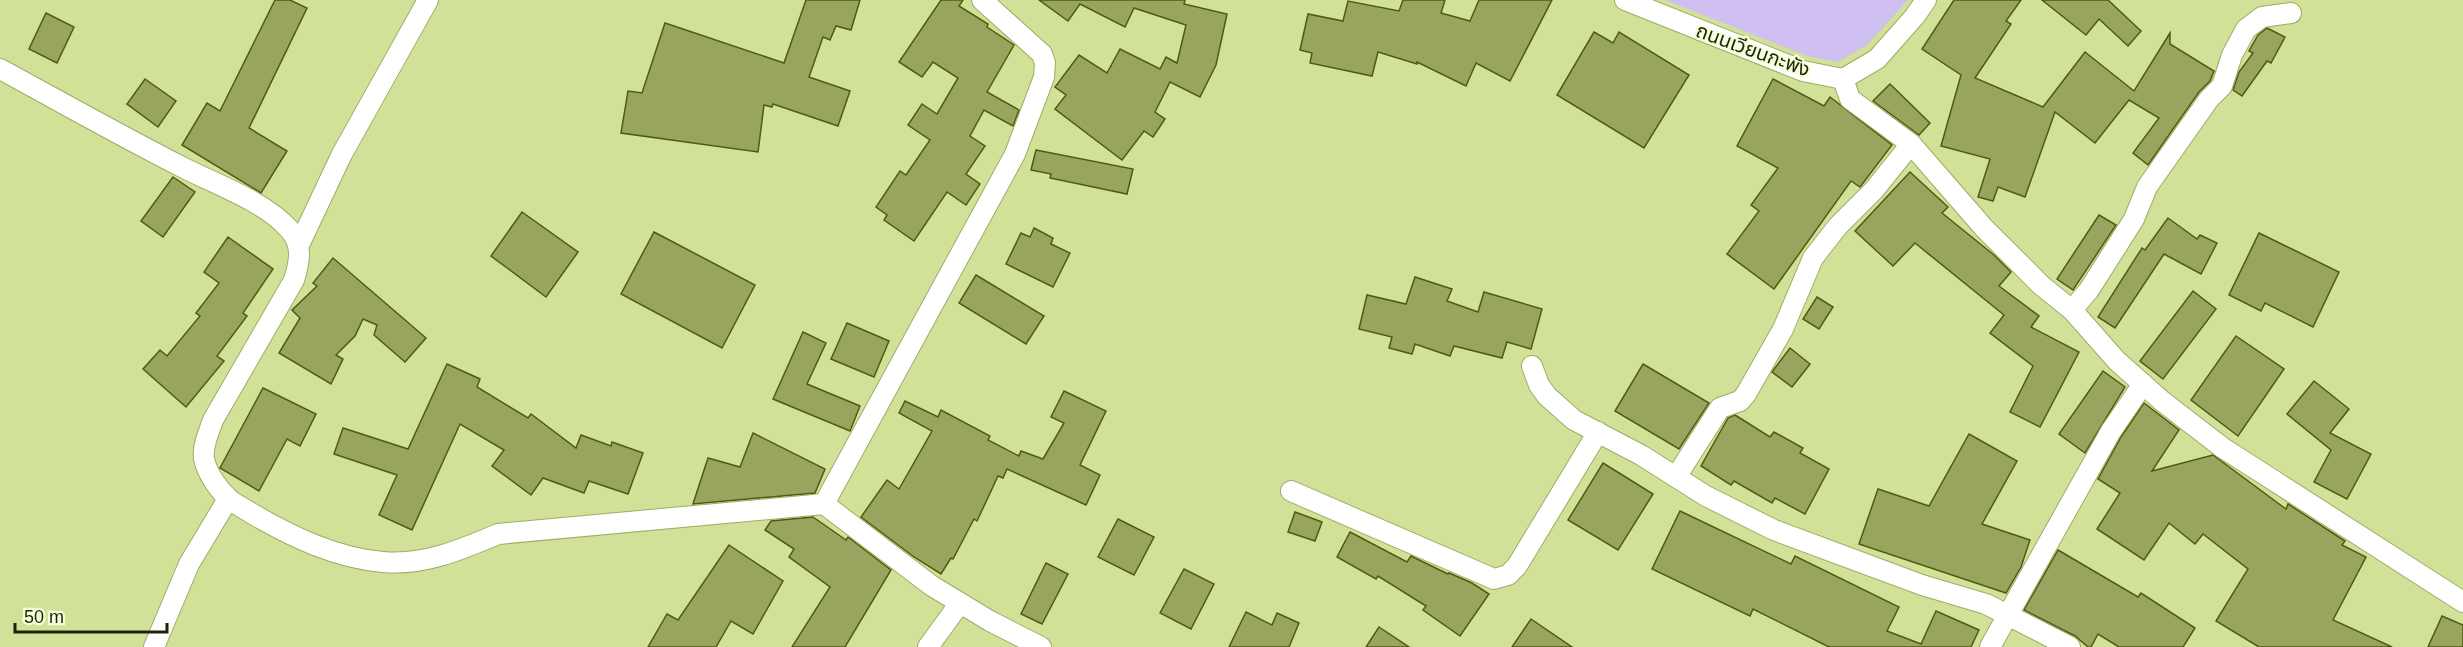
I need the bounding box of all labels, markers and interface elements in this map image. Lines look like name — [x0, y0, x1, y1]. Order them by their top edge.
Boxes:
street label: ถนนเวียนกะพัง — [1693, 19, 1813, 81]
scale bar — [15, 596, 166, 634]
text: 50 m — [24, 607, 64, 627]

